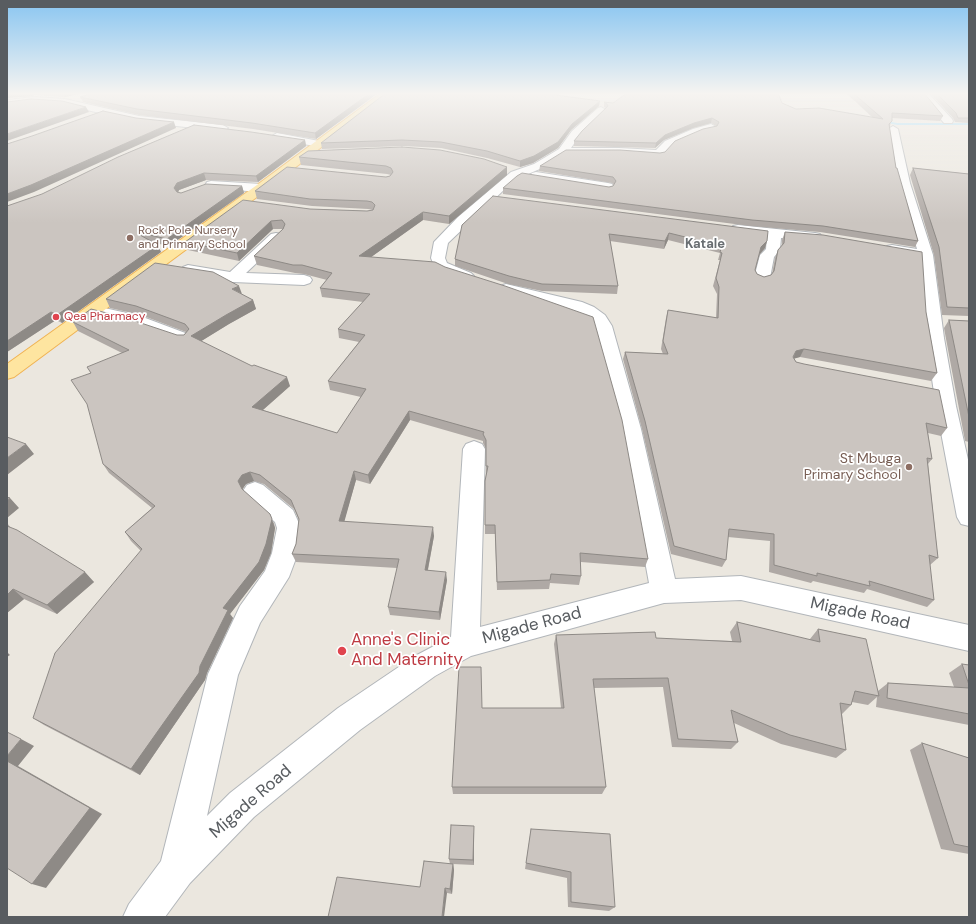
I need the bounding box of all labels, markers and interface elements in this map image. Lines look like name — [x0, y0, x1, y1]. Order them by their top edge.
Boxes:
place label: Rock Pole Nursery and Primary School — [138, 224, 246, 252]
marker: Rock Pole Nursery and Primary School — [125, 233, 135, 243]
district label: Katale — [685, 237, 725, 253]
place label: Qea Pharmacy — [64, 310, 145, 324]
marker: Qea Pharmacy — [51, 312, 61, 322]
place label: St Mbuga Primary School — [804, 451, 901, 484]
marker: St Mbuga Primary School — [904, 462, 914, 472]
street label: Migade Road — [808, 593, 912, 635]
street label: Migade Road — [480, 603, 584, 649]
place label: Anne's Clinic And Maternity — [351, 631, 463, 671]
marker: Anne's Clinic And Maternity — [336, 645, 348, 657]
street label: Migade Road — [206, 761, 296, 843]

